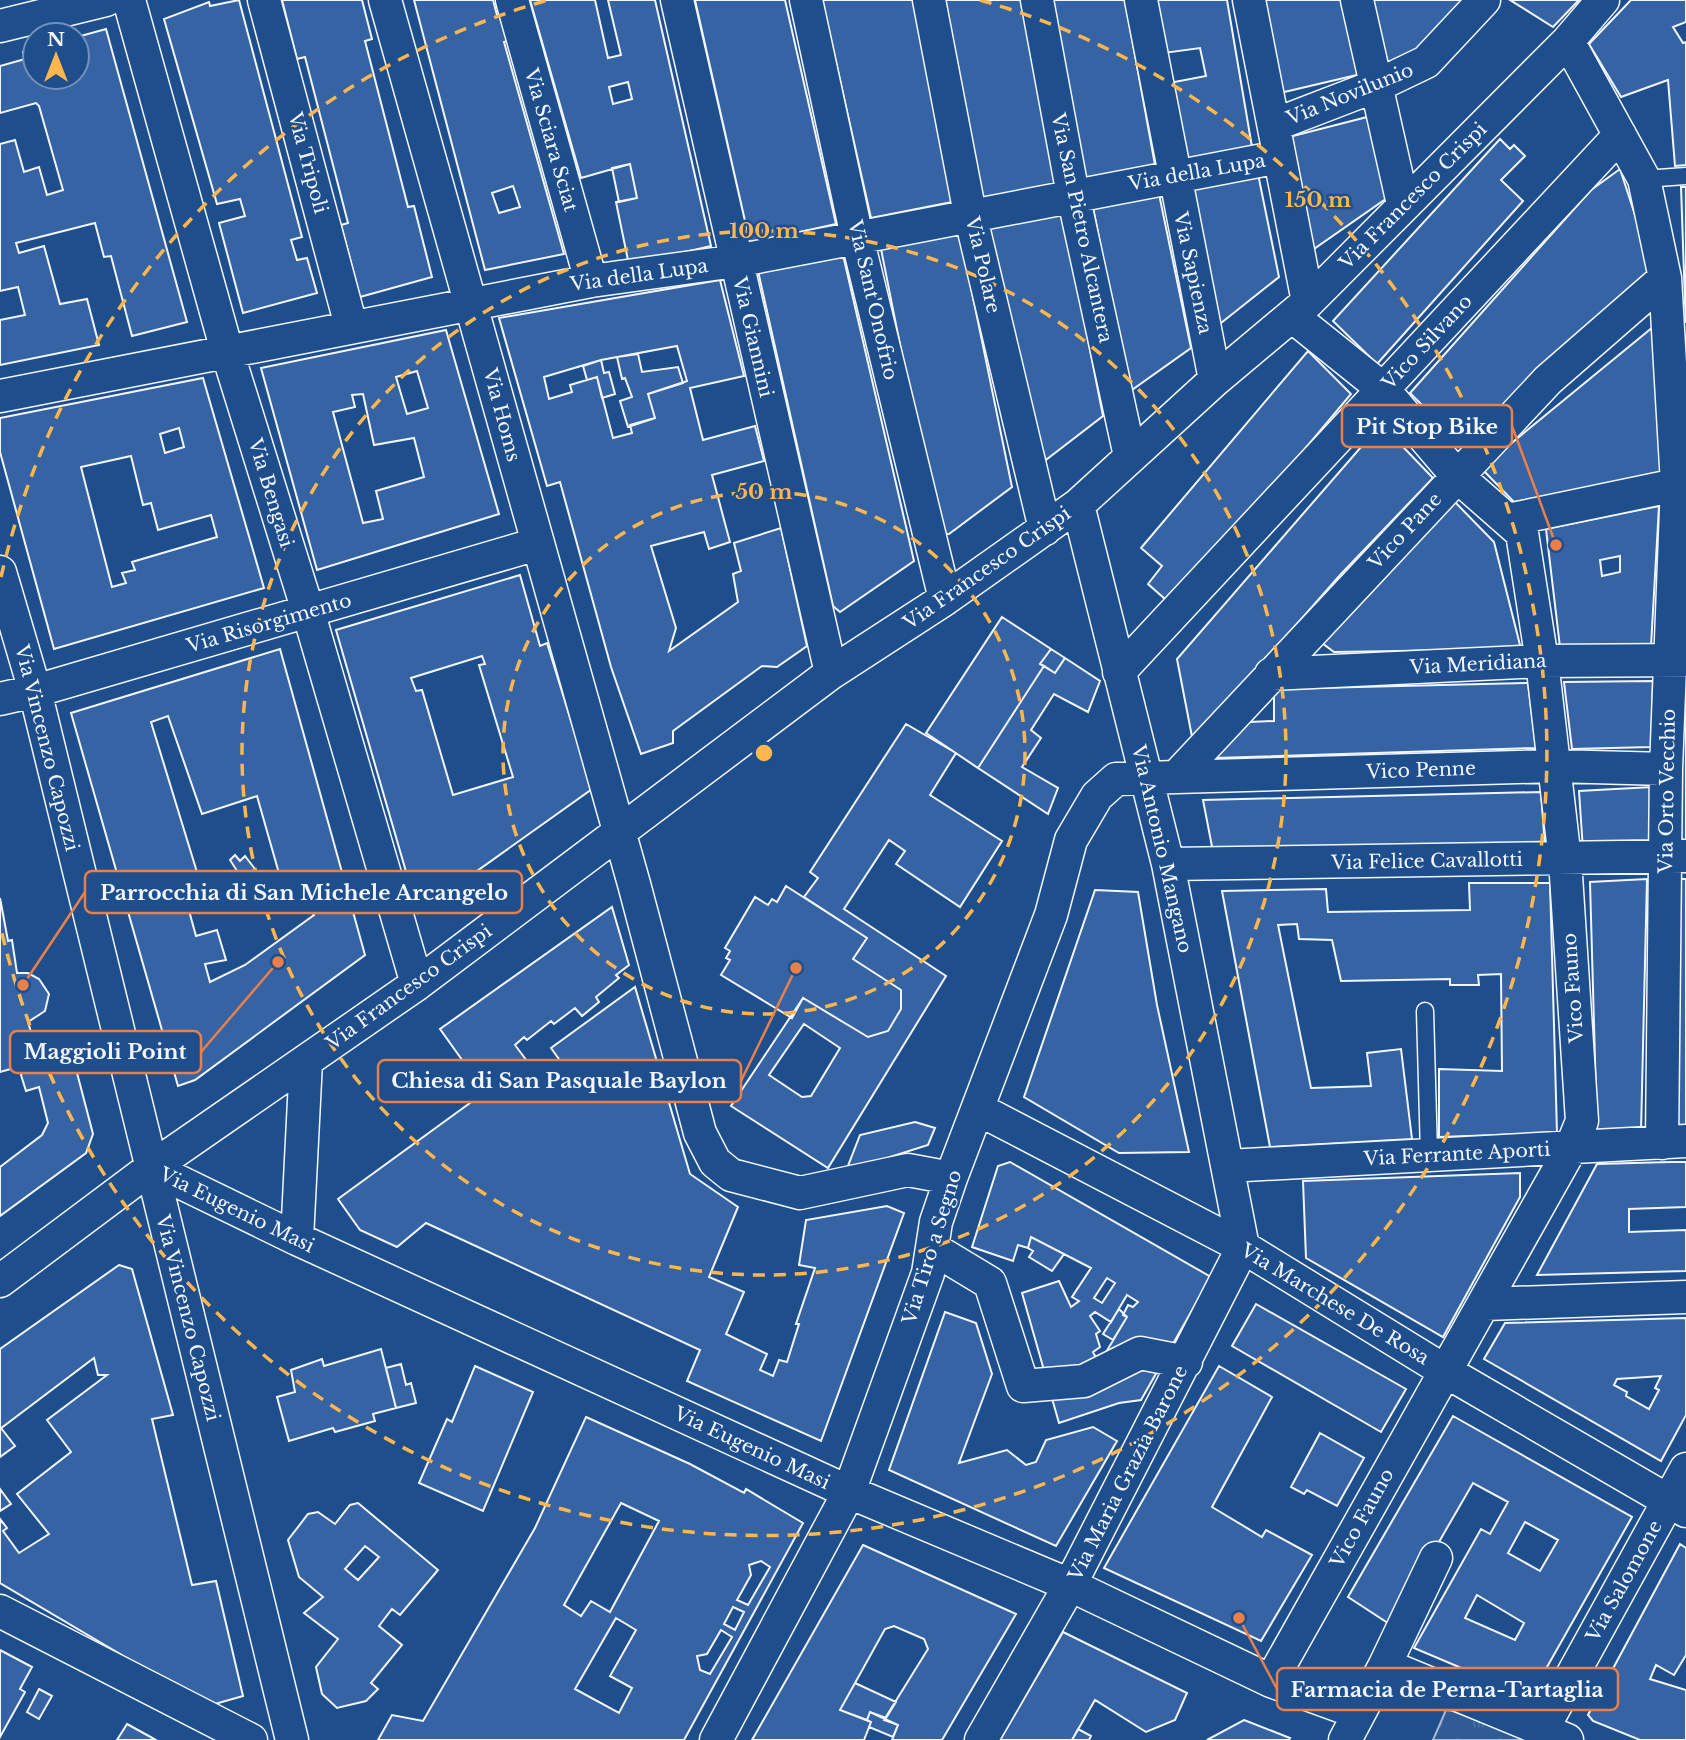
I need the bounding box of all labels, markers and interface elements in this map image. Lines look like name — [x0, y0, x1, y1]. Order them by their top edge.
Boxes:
north arrow — [21, 21, 91, 91]
text: N — [47, 28, 65, 51]
street label: Via Novilunio — [1282, 58, 1417, 130]
street label: Via Sciara Sciat — [519, 65, 583, 215]
street label: Via Tripoli — [283, 109, 333, 217]
street label: Via San Pietro Alcantera — [1046, 110, 1118, 345]
street label: Via Francesco Crispi — [1334, 117, 1492, 275]
street label: Via della Lupa — [1126, 149, 1268, 196]
text: 150 m — [1285, 187, 1351, 213]
street label: Via Sapienza — [1169, 209, 1217, 337]
street label: Via Polare — [961, 214, 1005, 315]
street label: Via Sant'Onofrio — [843, 217, 903, 382]
text: 100 m — [729, 218, 799, 244]
street label: Via della Lupa — [568, 254, 710, 296]
street label: Via Giannini — [728, 274, 778, 400]
street label: Vico Silvano — [1376, 290, 1477, 395]
street label: Via Homs — [478, 365, 525, 464]
callout: Pit Stop Bike — [1342, 405, 1512, 447]
text: Pit Stop Bike — [1356, 414, 1498, 440]
street label: Via Bengasi — [243, 435, 299, 551]
text: 50 m — [735, 479, 793, 505]
street label: Vico Pane — [1363, 488, 1446, 575]
street label: Via Francesco Crispi — [898, 501, 1075, 635]
street label: Via Risorgimento — [183, 588, 354, 658]
street label: Via Vincenzo Capozzi — [10, 642, 84, 854]
street label: Via Meridiana — [1408, 649, 1548, 679]
street label: Via Orto Vecchio — [1654, 708, 1680, 875]
centre of rings — [752, 741, 776, 765]
street label: Via Antonio Mangano — [1127, 742, 1197, 955]
street label: Vico Penne — [1365, 757, 1476, 783]
street label: Via Felice Cavallotti — [1330, 848, 1524, 874]
callout: Parrocchia di San Michele Arcangelo — [85, 871, 522, 913]
text: Parrocchia di San Michele Arcangelo — [100, 880, 508, 906]
street label: Via Francesco Crispi — [321, 919, 497, 1055]
street label: Vico Fauno — [1558, 932, 1588, 1045]
callout: Maggioli Point — [10, 1031, 201, 1073]
text: Maggioli Point — [23, 1039, 187, 1065]
callout: Chiesa di San Pasquale Baylon — [378, 1060, 741, 1102]
text: Chiesa di San Pasquale Baylon — [391, 1068, 727, 1094]
street label: Via Ferrante Aporti — [1362, 1138, 1552, 1170]
street label: Via Eugenio Masi — [155, 1162, 319, 1258]
street label: Via Tiro a Segno — [897, 1167, 966, 1328]
street label: Via Vincenzo Capozzi — [151, 1212, 225, 1424]
street label: Via Marchese De Rosa — [1236, 1238, 1434, 1370]
street label: Via Maria Grazia Barone — [1063, 1361, 1192, 1586]
street label: Via Eugenio Masi — [669, 1401, 834, 1494]
street label: Vico Fauno — [1325, 1464, 1399, 1573]
street label: Via Salomone — [1581, 1516, 1667, 1647]
callout: Farmacia de Perna-Tartaglia — [1277, 1668, 1618, 1710]
text: Farmacia de Perna-Tartaglia — [1290, 1677, 1604, 1703]

